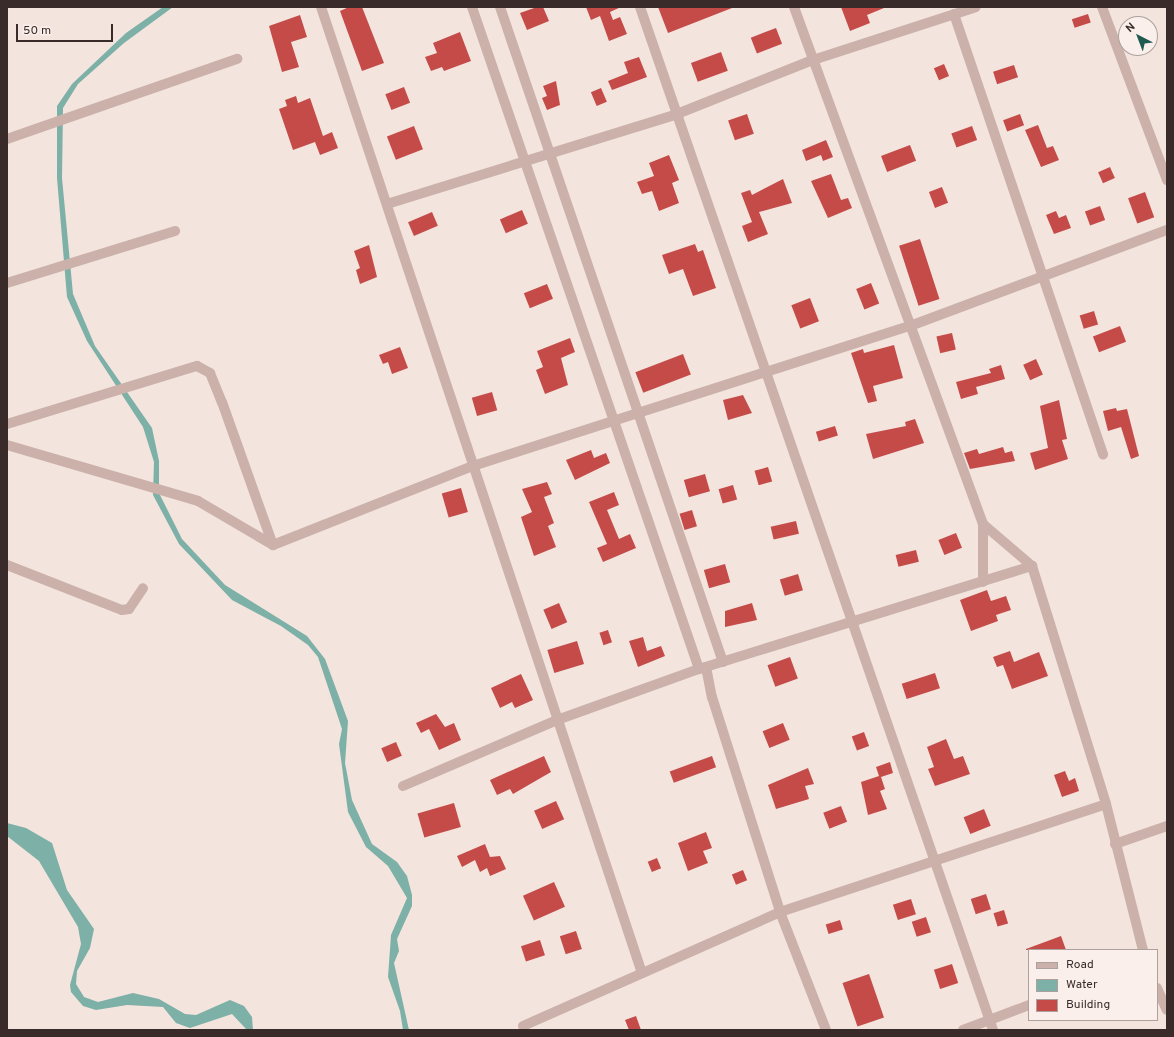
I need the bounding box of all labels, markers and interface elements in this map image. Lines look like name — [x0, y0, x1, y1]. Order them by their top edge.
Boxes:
scale bar — [18, 16, 115, 42]
north arrow — [1118, 16, 1158, 56]
text: N — [1123, 20, 1138, 36]
text: 50 m — [23, 23, 51, 39]
legend — [1028, 949, 1158, 1021]
text: Road — [1066, 957, 1094, 973]
text: Water — [1066, 977, 1098, 993]
text: Building — [1066, 997, 1110, 1013]

